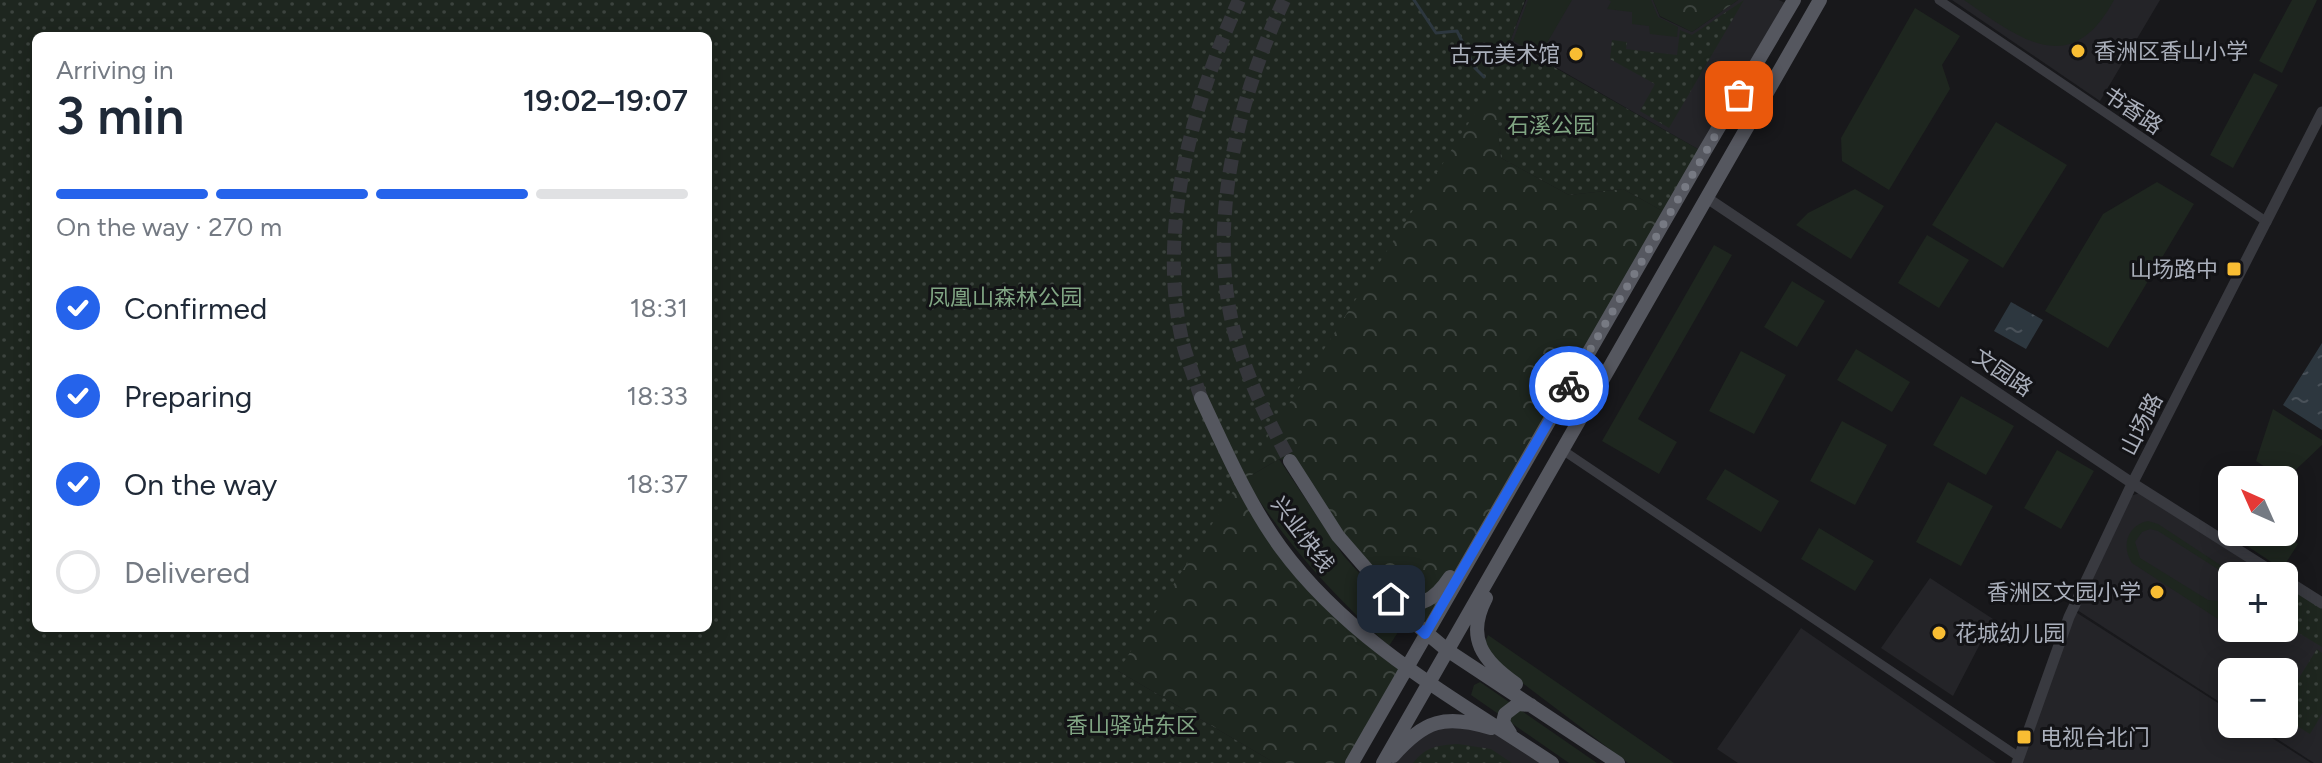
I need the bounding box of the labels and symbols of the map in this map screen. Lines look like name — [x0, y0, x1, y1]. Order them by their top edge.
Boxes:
place label: 香洲区香山小学 — [2094, 38, 2248, 65]
place label: 古元美术馆 — [1450, 41, 1560, 68]
marker: 香洲区香山小学 — [2069, 42, 2087, 60]
marker: 古元美术馆 — [1567, 45, 1585, 63]
pin — [1705, 61, 1773, 129]
street label: 书香路 — [2098, 81, 2168, 140]
park label: 石溪公园 — [1507, 112, 1595, 139]
place label: 山场路中 — [2130, 256, 2218, 283]
marker: 山场路中 — [2225, 260, 2243, 278]
park label: 凤凰山森林公园 — [928, 284, 1082, 311]
street label: 文园路 — [1968, 343, 2038, 402]
courier — [1529, 346, 1609, 426]
street label: 山场路 — [2114, 389, 2168, 460]
north arrow — [2218, 466, 2298, 546]
street label: 兴业快线 — [1265, 491, 1340, 578]
pin — [1357, 565, 1425, 633]
place label: 香洲区文园小学 — [1987, 579, 2141, 606]
marker: 香洲区文园小学 — [2148, 583, 2166, 601]
place label: 花城幼儿园 — [1955, 620, 2065, 647]
marker: 花城幼儿园 — [1930, 624, 1948, 642]
park label: 香山驿站东区 — [1066, 712, 1198, 739]
place label: 电视台北门 — [2040, 724, 2150, 751]
marker: 电视台北门 — [2015, 728, 2033, 746]

